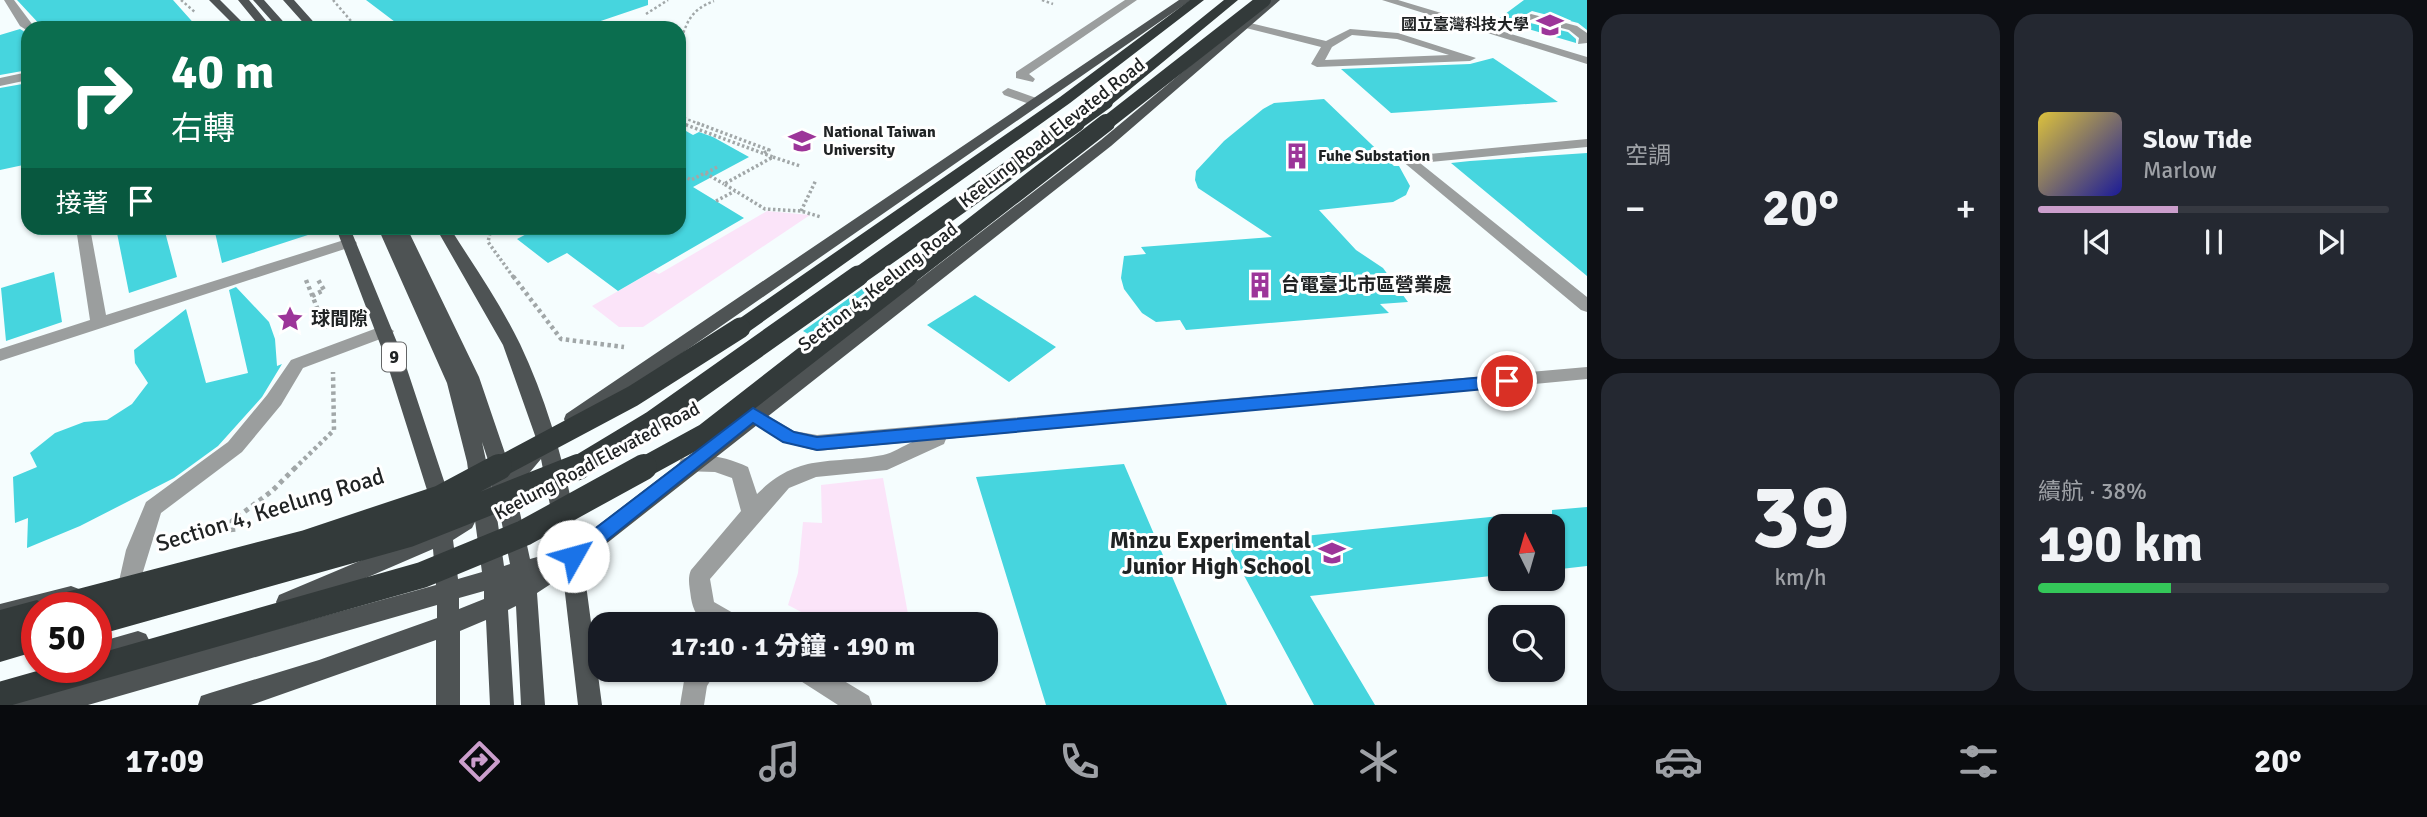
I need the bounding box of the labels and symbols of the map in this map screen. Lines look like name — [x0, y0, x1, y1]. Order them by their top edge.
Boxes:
school or university icon: 國立臺灣科技大學 — [1535, 10, 1565, 40]
place label: 國立臺灣科技大學 — [1401, 15, 1529, 35]
street label: Keelung Road Elevated Road — [954, 53, 1150, 213]
place label: National Taiwan University — [823, 122, 936, 160]
school or university icon: National Taiwan University — [787, 126, 817, 156]
building icon: Fuhe Substation — [1282, 141, 1312, 171]
place label: Fuhe Substation — [1318, 146, 1431, 166]
street label: Section 4, Keelung Road — [793, 217, 963, 357]
building icon: 台電臺北市區營業處 — [1245, 270, 1275, 300]
place label: 台電臺北市區營業處 — [1281, 273, 1452, 297]
place icon: 球間隙 — [275, 304, 305, 334]
place label: 球間隙 — [311, 307, 368, 331]
road number: 9 — [382, 342, 406, 372]
pin — [1477, 351, 1537, 411]
street label: Keelung Road Elevated Road — [490, 397, 704, 525]
street label: Section 4, Keelung Road — [152, 461, 388, 559]
north arrow — [1488, 514, 1564, 592]
position arrow — [536, 519, 610, 593]
place label: Minzu Experimental Junior High School — [1110, 526, 1311, 581]
school or university icon: Minzu Experimental Junior High School — [1317, 538, 1347, 568]
speed limit sign: 50 — [21, 592, 112, 683]

